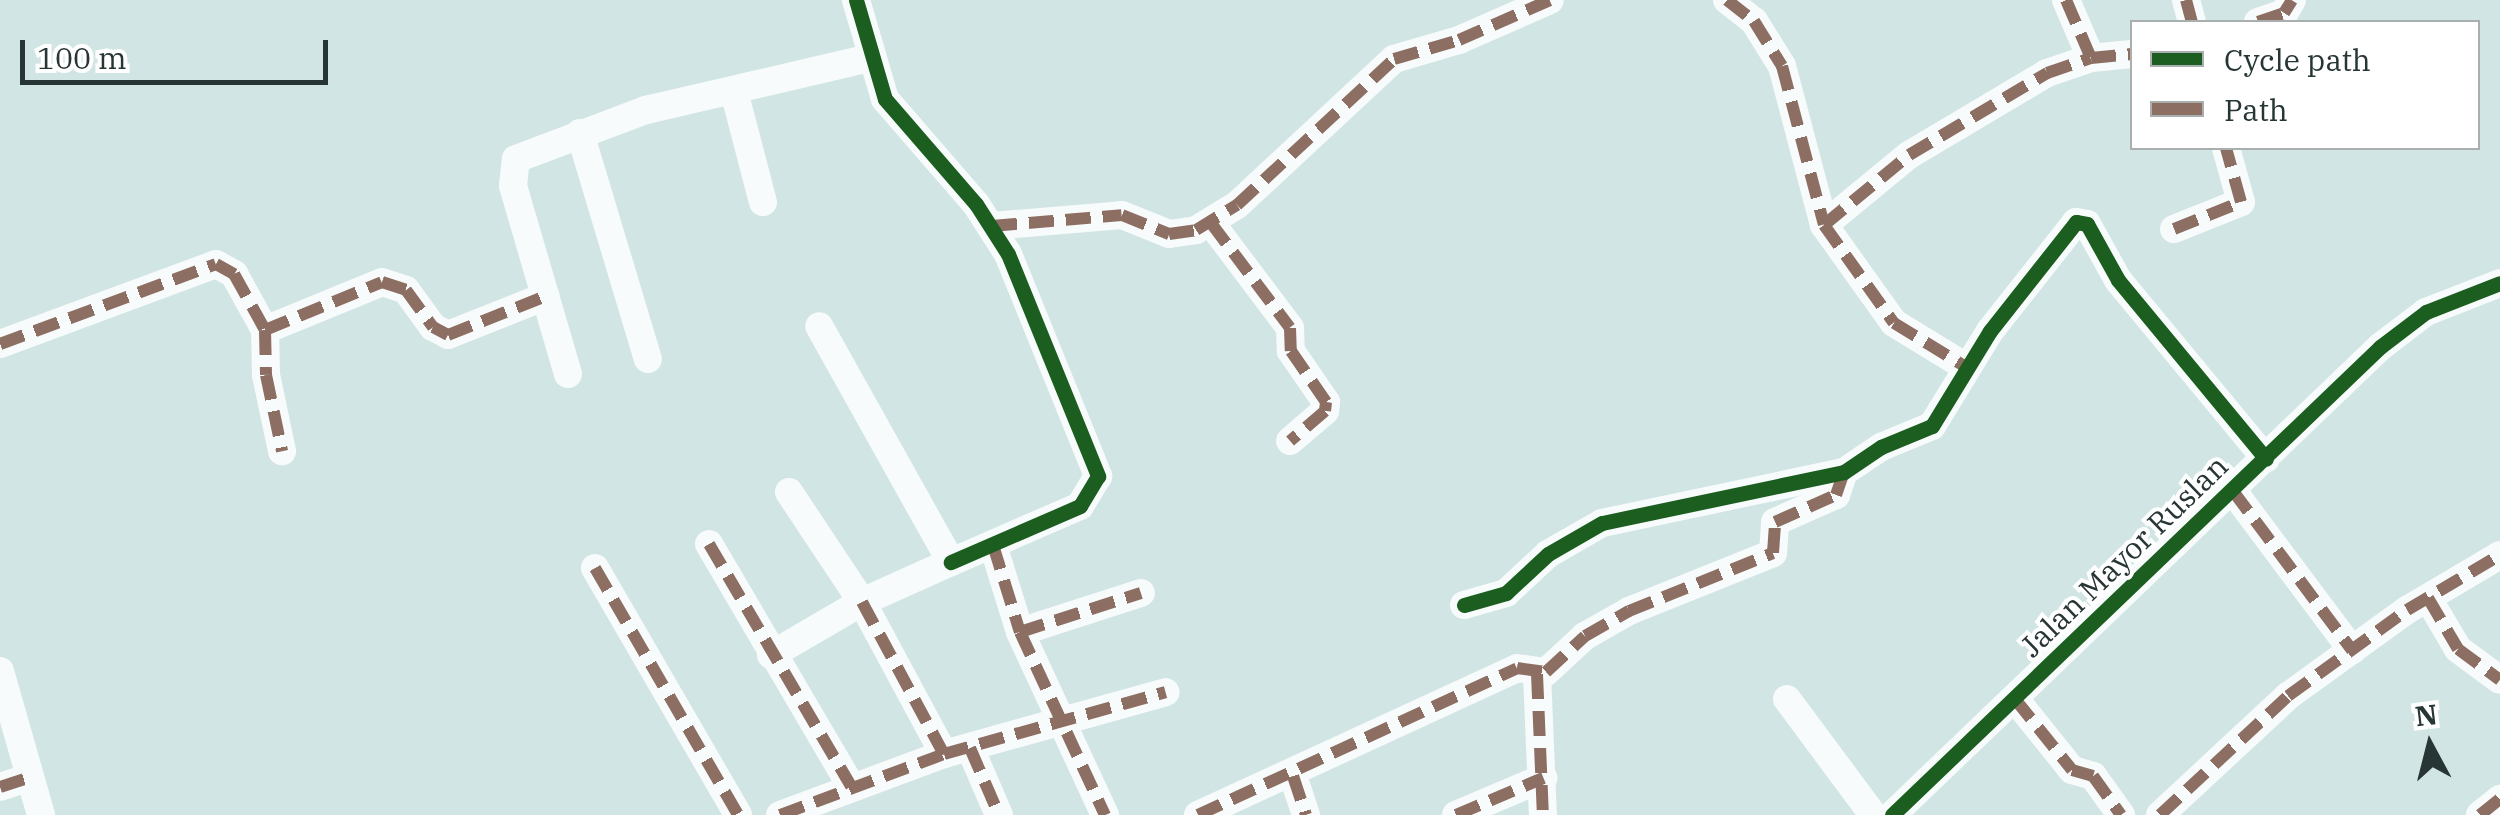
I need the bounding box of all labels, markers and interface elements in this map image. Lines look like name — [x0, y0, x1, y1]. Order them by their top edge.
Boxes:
scale bar — [25, 20, 332, 82]
legend — [2130, 20, 2480, 150]
text: 100 m — [37, 38, 127, 77]
text: Cycle path — [2224, 40, 2371, 79]
text: Path — [2224, 90, 2288, 129]
street label: Jalan Mayor Ruslan — [2013, 448, 2235, 664]
north arrow — [2380, 695, 2480, 795]
text: N — [2413, 695, 2440, 734]

